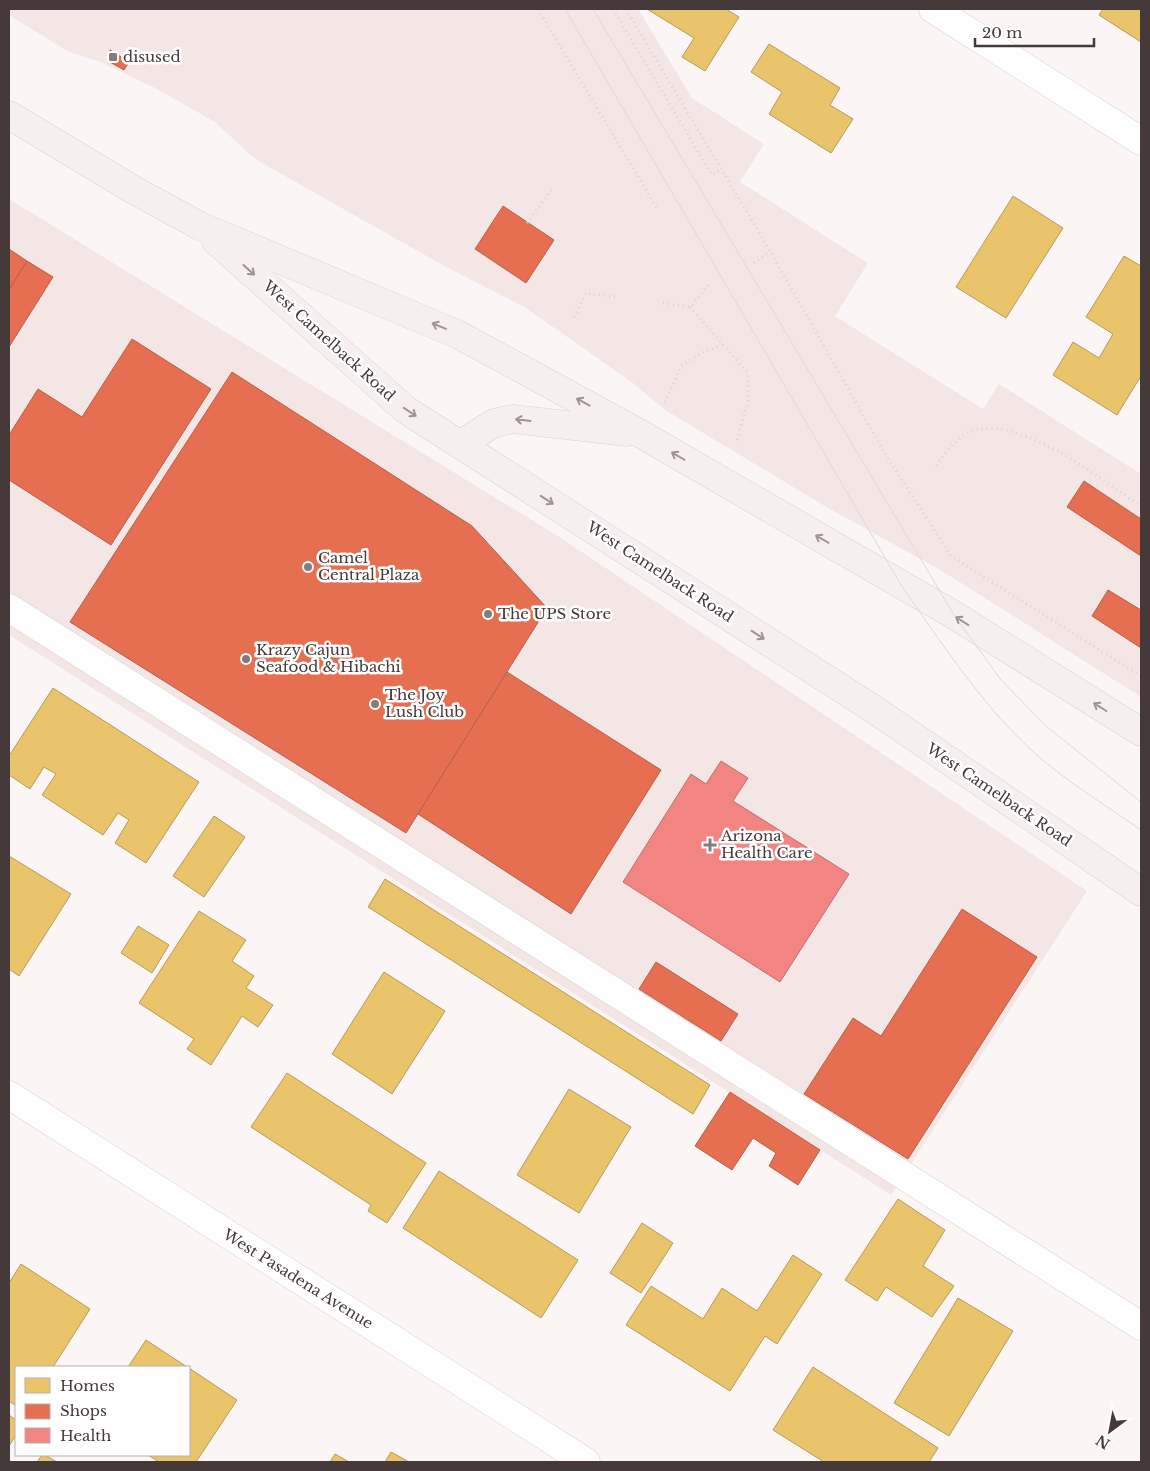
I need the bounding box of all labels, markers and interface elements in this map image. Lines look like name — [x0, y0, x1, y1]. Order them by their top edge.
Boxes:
scale bar — [975, 15, 1094, 47]
text: 20 m — [982, 23, 1022, 42]
place label: disused — [123, 47, 181, 66]
marker: disused — [107, 51, 119, 63]
one-way arrow — [243, 264, 256, 276]
street label: West Camelback Road — [259, 276, 399, 405]
one-way arrow — [432, 321, 447, 331]
one-way arrow — [575, 397, 590, 407]
one-way arrow — [403, 408, 417, 418]
one-way arrow — [515, 415, 531, 425]
one-way arrow — [672, 450, 686, 460]
one-way arrow — [540, 495, 554, 505]
street label: West Camelback Road — [582, 516, 737, 626]
one-way arrow — [815, 533, 829, 543]
place label: Camel Central Plaza — [318, 548, 420, 584]
marker: Camel Central Plaza — [302, 561, 314, 573]
place label: The UPS Store — [498, 604, 611, 623]
marker: The UPS Store — [482, 608, 494, 620]
one-way arrow — [955, 615, 969, 626]
one-way arrow — [750, 630, 764, 640]
place label: Krazy Cajun Seafood & Hibachi — [256, 640, 401, 676]
marker: Krazy Cajun Seafood & Hibachi — [240, 653, 252, 665]
place label: The Joy Lush Club — [385, 685, 464, 721]
marker: The Joy Lush Club — [369, 698, 381, 710]
one-way arrow — [1093, 701, 1107, 711]
street label: West Camelback Road — [922, 738, 1076, 850]
place label: Arizona Health Care — [720, 826, 813, 862]
marker: Arizona Health Care — [703, 838, 717, 852]
street label: West Pasadena Avenue — [219, 1224, 377, 1333]
legend — [15, 1366, 190, 1456]
text: Homes — [60, 1376, 115, 1395]
text: Shops — [60, 1401, 107, 1420]
north arrow — [1085, 1406, 1135, 1456]
text: Health — [60, 1426, 111, 1445]
text: N — [1093, 1431, 1113, 1453]

